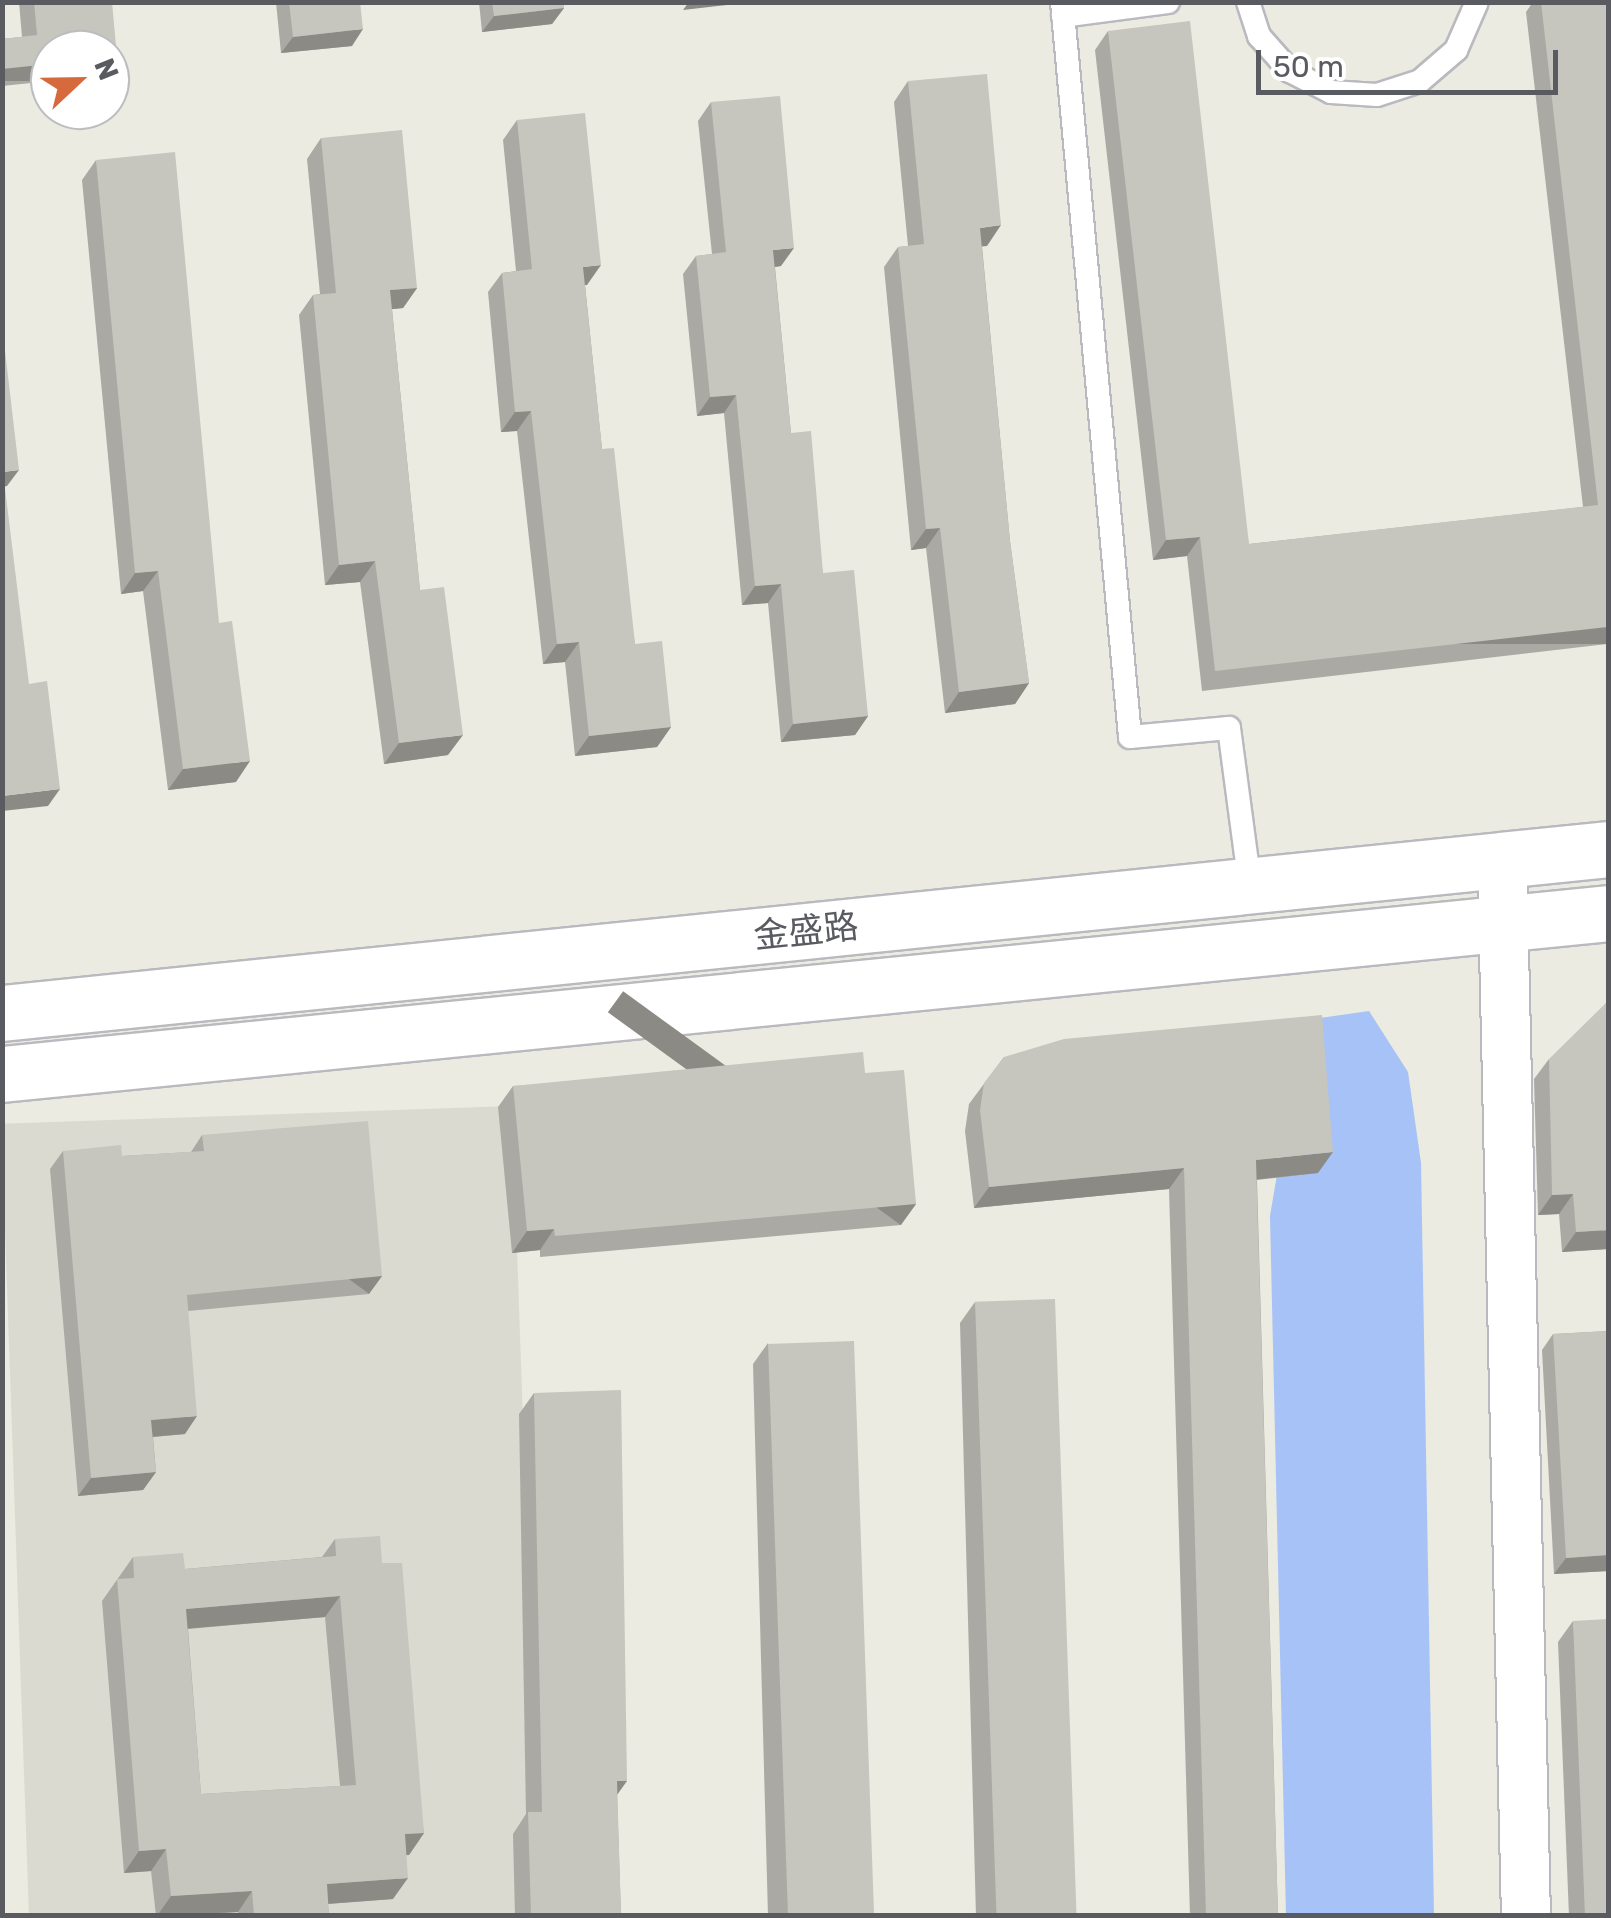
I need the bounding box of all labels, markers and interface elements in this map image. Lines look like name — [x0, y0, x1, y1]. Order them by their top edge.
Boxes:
north arrow — [30, 30, 130, 130]
scale bar — [1261, 30, 1564, 92]
text: 50 m — [1273, 49, 1344, 85]
text: N — [87, 54, 125, 85]
street label: 金盛路 — [752, 905, 860, 957]

